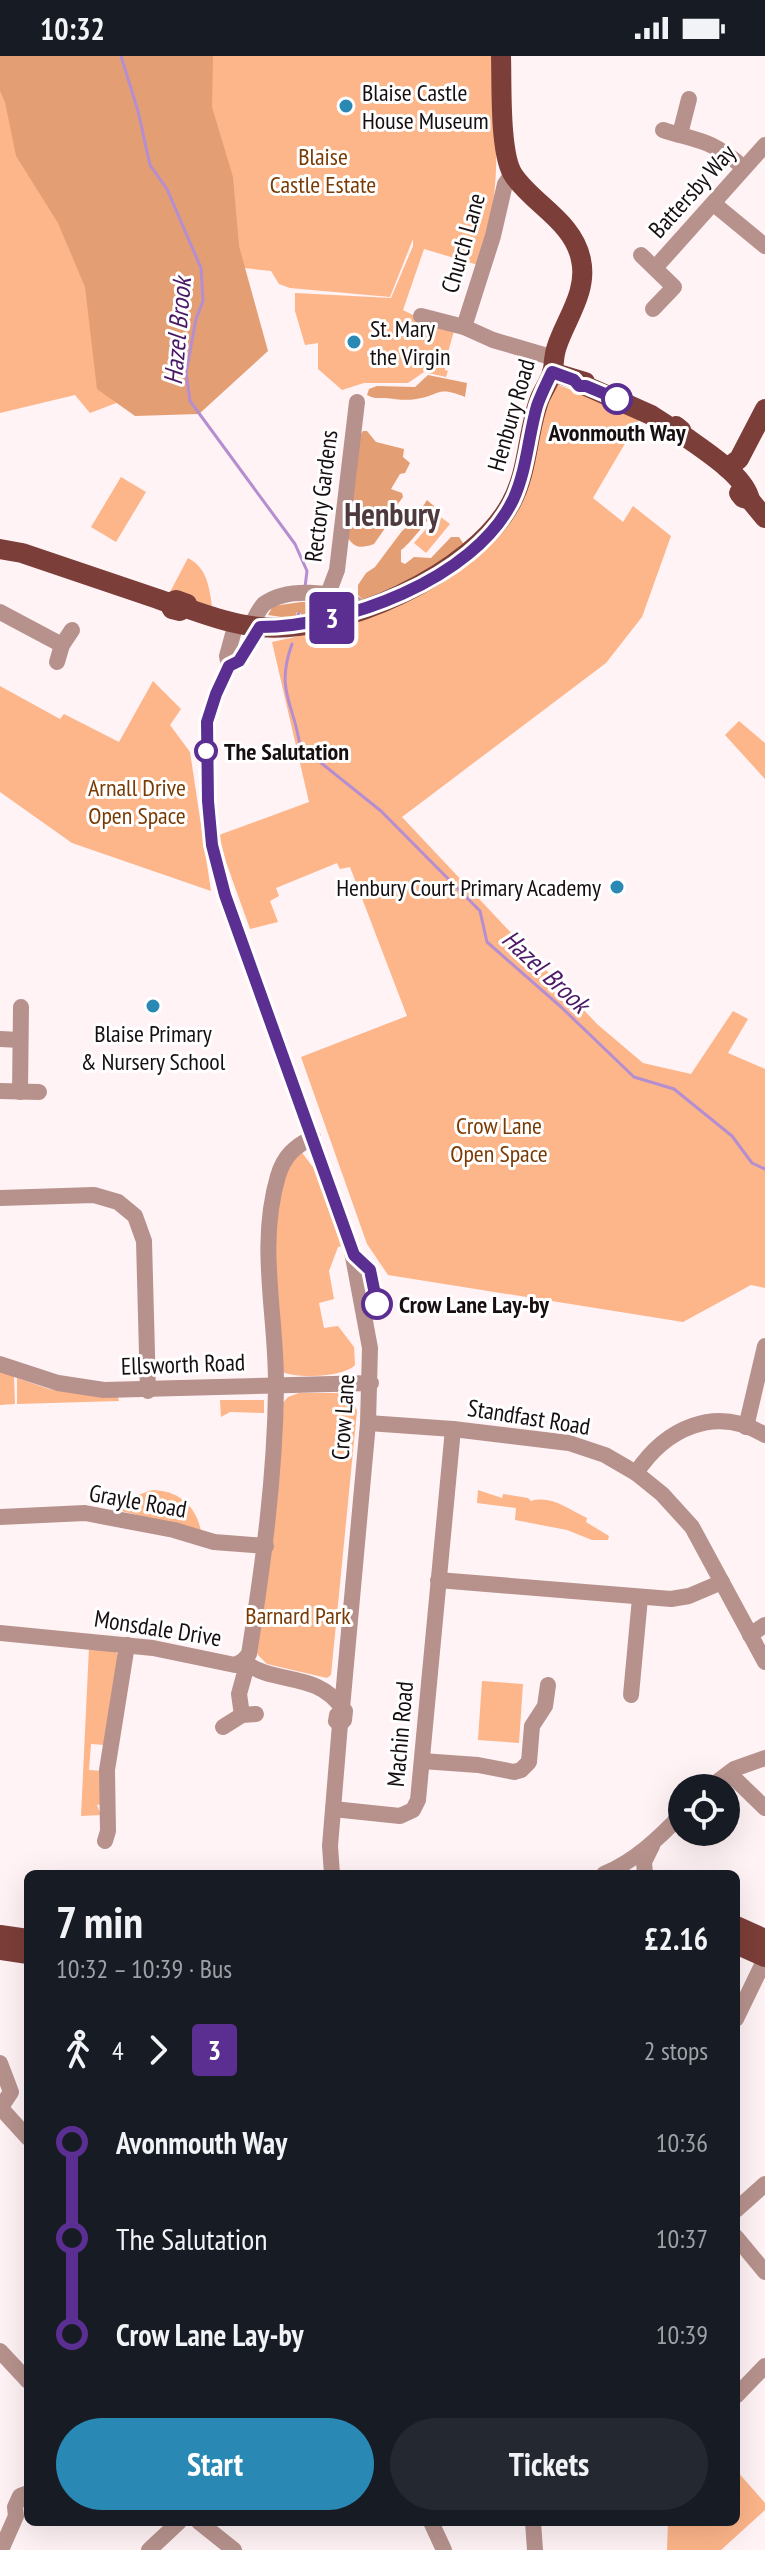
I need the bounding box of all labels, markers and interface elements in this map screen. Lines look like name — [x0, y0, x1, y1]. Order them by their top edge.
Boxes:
text: 10:32 — [40, 9, 105, 48]
place label: Blaise Castle House Museum — [362, 77, 489, 136]
marker: Blaise Castle House Museum — [337, 97, 355, 115]
street label: Battersby Way — [642, 138, 742, 244]
park label: Blaise Castle Estate — [270, 141, 376, 200]
street label: Church Lane — [434, 190, 492, 296]
water label: Hazel Brook — [156, 273, 198, 386]
place label: St. Mary the Virgin — [370, 313, 451, 372]
marker: St. Mary the Virgin — [345, 333, 363, 351]
street label: Henbury Road — [480, 355, 542, 475]
marker: Avonmouth Way — [602, 384, 632, 414]
place label: Avonmouth Way — [548, 417, 686, 448]
street label: Rectory Gardens — [298, 428, 344, 564]
district label: Henbury — [344, 493, 441, 535]
line badge: 3 — [306, 592, 358, 644]
text: 3 — [325, 599, 339, 636]
place label: The Salutation — [224, 736, 349, 767]
marker: The Salutation — [195, 740, 217, 762]
park label: Arnall Drive Open Space — [88, 772, 186, 831]
place label: Henbury Court Primary Academy — [336, 872, 601, 903]
marker: Henbury Court Primary Academy — [608, 878, 626, 896]
water label: Hazel Brook — [495, 922, 599, 1022]
marker: Blaise Primary & Nursery School — [144, 997, 162, 1015]
place label: Blaise Primary & Nursery School — [81, 1018, 226, 1077]
park label: Crow Lane Open Space — [450, 1110, 548, 1169]
marker: Crow Lane Lay-by — [362, 1289, 392, 1319]
place label: Crow Lane Lay-by — [399, 1289, 549, 1320]
street label: Ellsworth Road — [120, 1346, 246, 1382]
street label: Crow Lane — [325, 1373, 361, 1461]
street label: Standfast Road — [465, 1392, 593, 1442]
street label: Grayle Road — [87, 1477, 189, 1525]
park label: Barnard Park — [245, 1600, 351, 1631]
street label: Monsdale Drive — [92, 1603, 224, 1653]
street label: Machin Road — [380, 1680, 420, 1788]
map controls — [668, 1774, 740, 1846]
button: locate — [668, 1774, 740, 1846]
text: 7 min — [56, 1893, 143, 1950]
text: £2.16 — [644, 1919, 708, 1958]
text: 10:32 – 10:39 · Bus — [56, 1952, 232, 1985]
icon: walk — [56, 2028, 100, 2072]
icon: forward — [136, 2028, 180, 2072]
text: 3 — [208, 2031, 221, 2068]
text: 4 — [112, 2034, 124, 2067]
text: 2 stops — [644, 2034, 708, 2067]
text: Avonmouth Way — [116, 2123, 287, 2162]
text: 10:36 — [656, 2126, 708, 2159]
text: The Salutation — [116, 2219, 267, 2258]
text: 10:37 — [656, 2222, 708, 2255]
text: Crow Lane Lay-by — [116, 2315, 303, 2354]
text: 10:39 — [656, 2318, 708, 2351]
button: Start — [56, 2418, 374, 2510]
button: Tickets — [390, 2418, 708, 2510]

